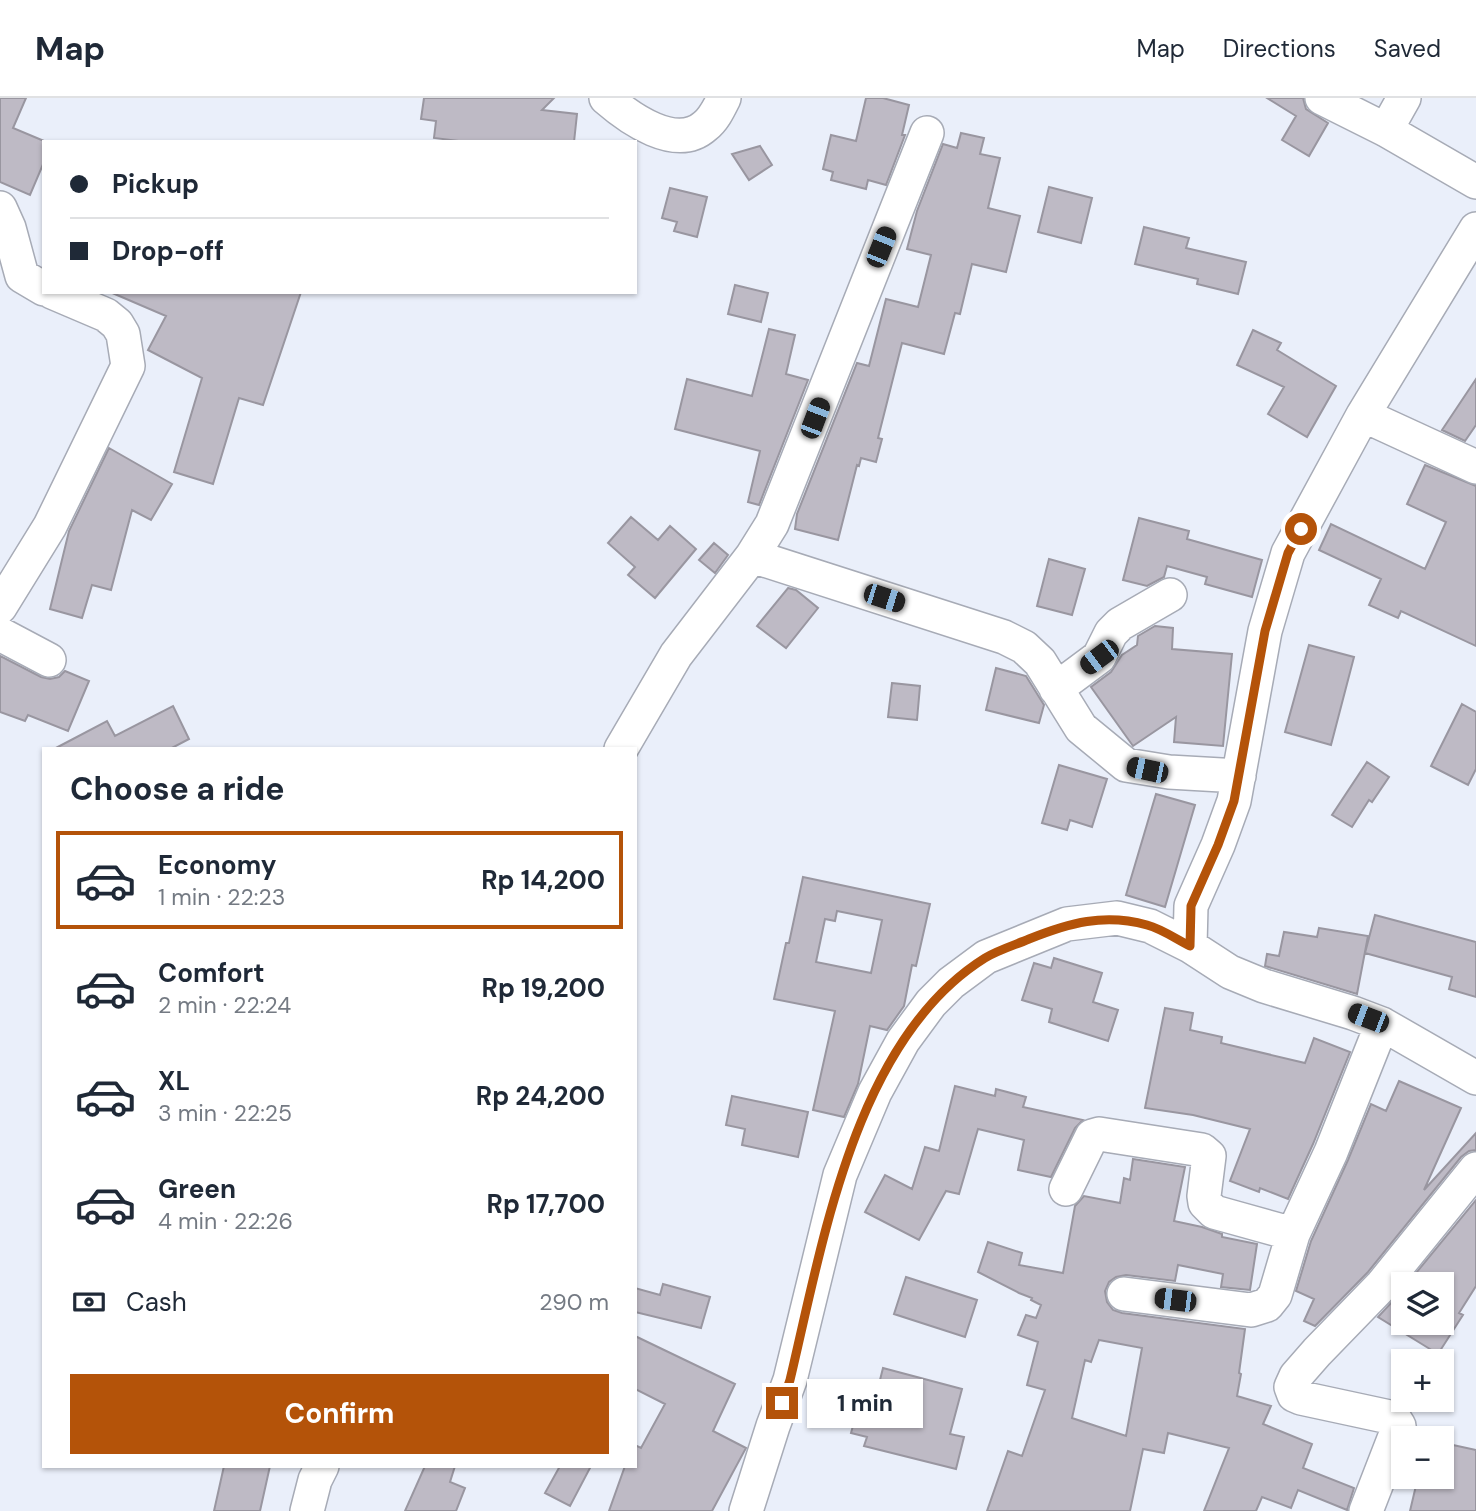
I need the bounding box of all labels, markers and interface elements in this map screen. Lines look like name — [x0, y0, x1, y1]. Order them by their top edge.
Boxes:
text: Map — [35, 27, 105, 70]
text: Map — [1137, 33, 1185, 64]
text: Directions — [1223, 33, 1336, 64]
text: Saved — [1374, 33, 1441, 64]
text: Pickup — [112, 167, 199, 201]
car — [864, 224, 899, 270]
text: Drop-off — [112, 234, 224, 268]
car — [798, 395, 833, 441]
route start — [1285, 513, 1317, 545]
car — [861, 582, 908, 614]
car — [1076, 636, 1123, 678]
car — [1125, 755, 1170, 785]
text: Choose a ride — [70, 768, 285, 810]
text: Economy — [158, 848, 276, 882]
icon: car — [74, 849, 137, 912]
text: Rp 14,200 — [481, 863, 605, 897]
text: 1 min · 22:23 — [158, 882, 285, 912]
text: Comfort — [158, 956, 264, 990]
icon: car — [74, 957, 137, 1020]
text: Rp 19,200 — [482, 971, 605, 1005]
text: 2 min · 22:24 — [158, 990, 291, 1020]
car — [1345, 1001, 1392, 1035]
text: XL — [158, 1064, 190, 1098]
icon: car — [74, 1065, 137, 1128]
text: Rp 24,200 — [476, 1079, 605, 1113]
text: 3 min · 22:25 — [158, 1098, 292, 1128]
text: Green — [158, 1172, 236, 1206]
icon: car — [74, 1173, 137, 1236]
text: Rp 17,700 — [487, 1187, 605, 1221]
text: 4 min · 22:26 — [158, 1206, 293, 1236]
map controls — [1391, 1272, 1454, 1489]
button: layers — [1391, 1272, 1454, 1335]
icon: cash — [70, 1283, 108, 1321]
text: Cash — [126, 1285, 187, 1319]
text: 290 m — [539, 1287, 609, 1317]
car — [1153, 1287, 1198, 1313]
button: + — [1391, 1349, 1454, 1412]
button: Confirm — [70, 1374, 609, 1454]
callout: 1 min — [806, 1378, 922, 1428]
route end — [766, 1387, 798, 1419]
text: 1 min — [837, 1388, 893, 1418]
button: − — [1391, 1426, 1454, 1489]

